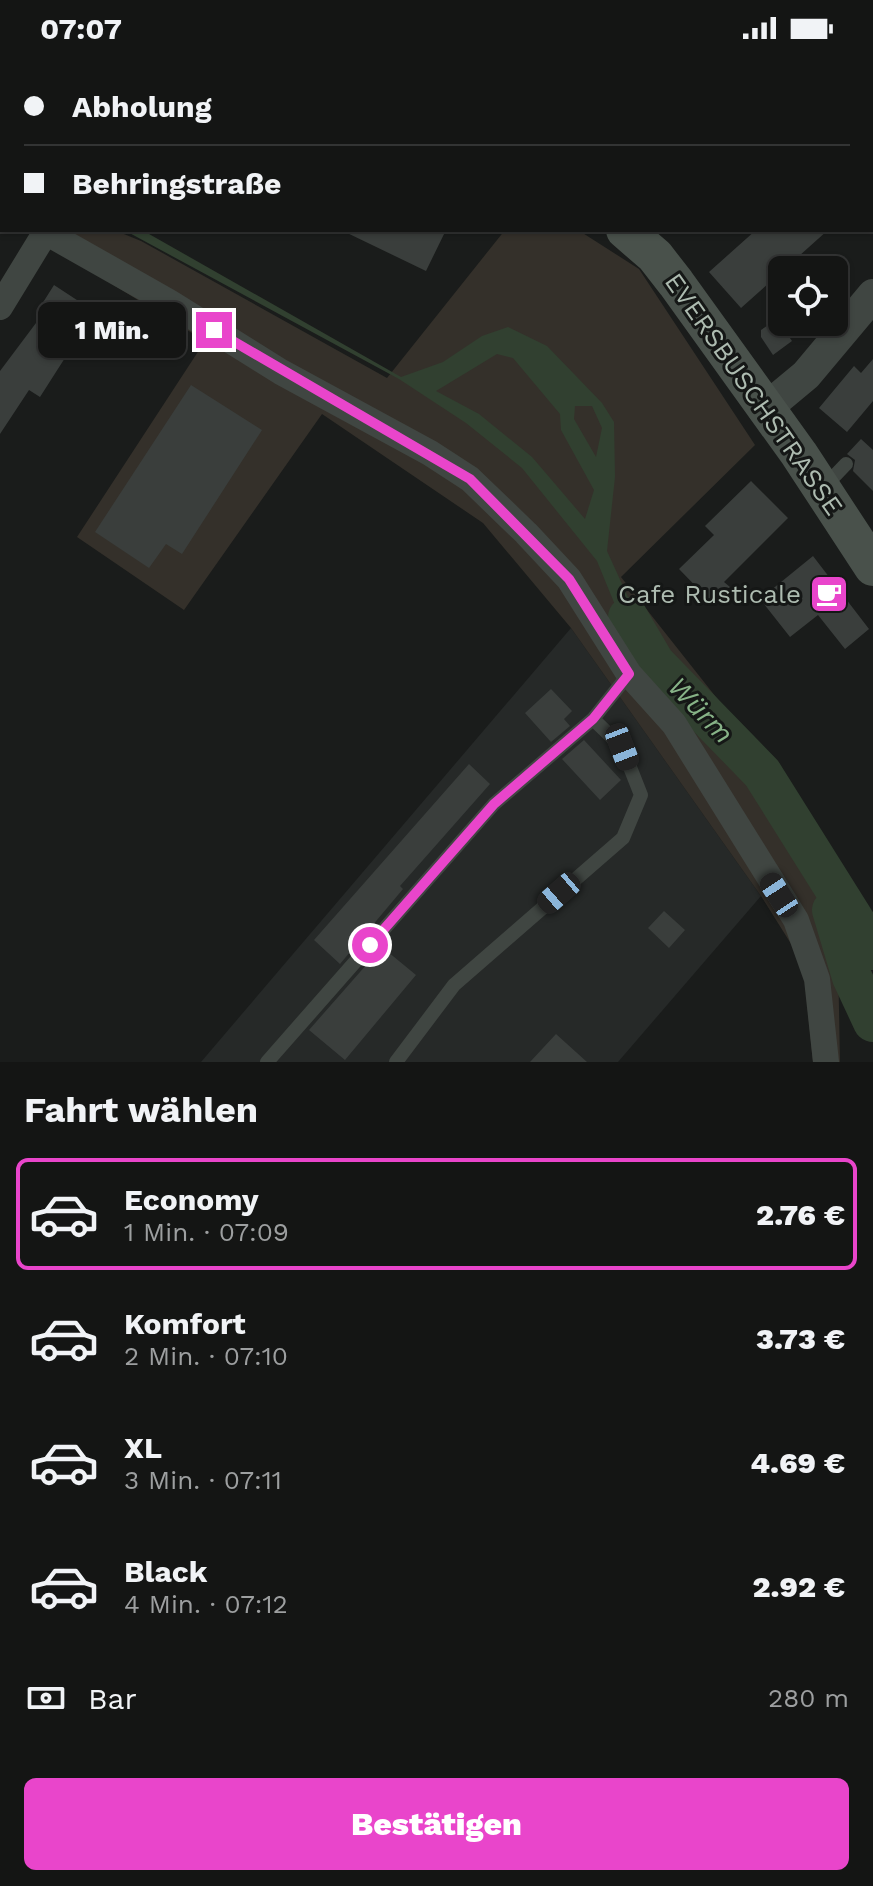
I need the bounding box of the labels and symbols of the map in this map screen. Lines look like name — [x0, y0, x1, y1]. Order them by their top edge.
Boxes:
street label: EVERSBUSCHSTRASSE — [659, 267, 849, 521]
callout: 1 Min. — [38, 302, 186, 358]
route end — [196, 312, 232, 348]
cafe icon: Cafe Rusticale — [808, 573, 850, 615]
place label: Cafe Rusticale — [618, 579, 801, 609]
water label: Würm — [662, 670, 740, 750]
car — [602, 720, 642, 774]
car — [533, 868, 585, 918]
car — [756, 868, 802, 922]
route start — [352, 927, 388, 963]

